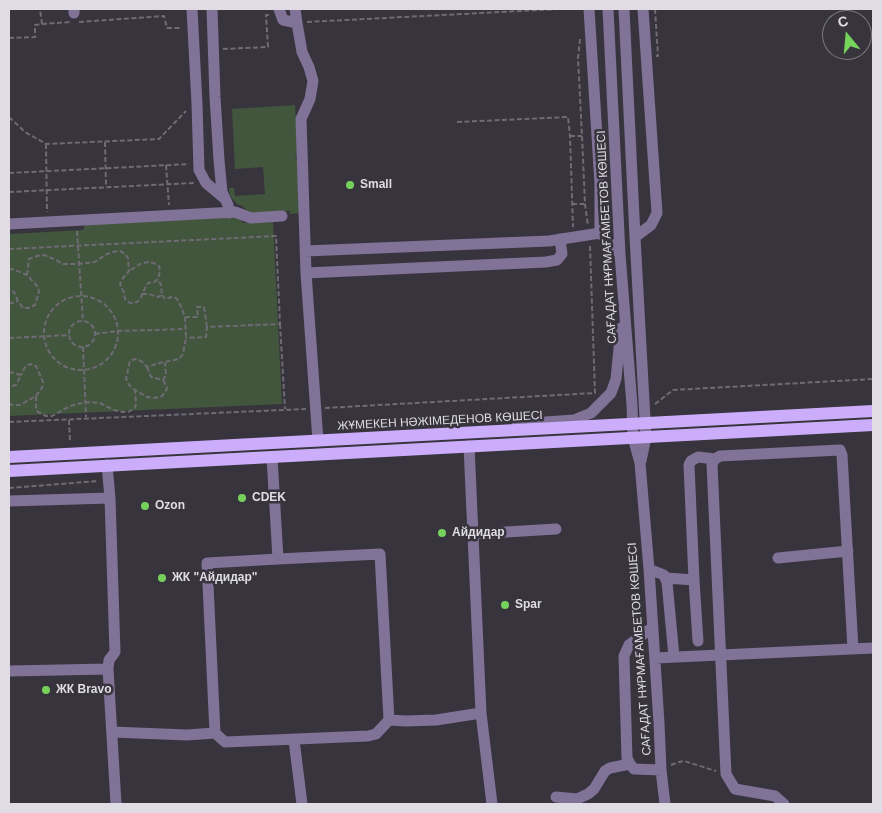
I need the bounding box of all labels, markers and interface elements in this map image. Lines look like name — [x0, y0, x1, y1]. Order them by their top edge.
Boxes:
north arrow — [822, 10, 872, 60]
text: С — [836, 12, 850, 31]
street label: САҒАДАТ НҰРМАҒАМБЕТОВ КӨШЕСІ — [594, 130, 620, 344]
place label: Small — [360, 178, 392, 192]
marker: Small — [344, 179, 356, 191]
street label: ЖҰМЕКЕН НӘЖІМЕДЕНОВ КӨШЕСІ — [337, 408, 543, 434]
place label: CDEK — [252, 491, 286, 505]
marker: CDEK — [236, 492, 248, 504]
place label: Ozon — [155, 499, 185, 513]
marker: Ozon — [139, 500, 151, 512]
place label: Айдидар — [452, 526, 505, 540]
marker: Айдидар — [436, 527, 448, 539]
street label: САҒАДАТ НҰРМАҒАМБЕТОВ КӨШЕСІ — [625, 542, 655, 756]
place label: ЖК "Айдидар" — [172, 571, 258, 585]
marker: ЖК "Айдидар" — [156, 572, 168, 584]
place label: Spar — [515, 598, 542, 612]
marker: Spar — [499, 599, 511, 611]
place label: ЖК Bravo — [56, 683, 112, 697]
marker: ЖК Bravo — [40, 684, 52, 696]

